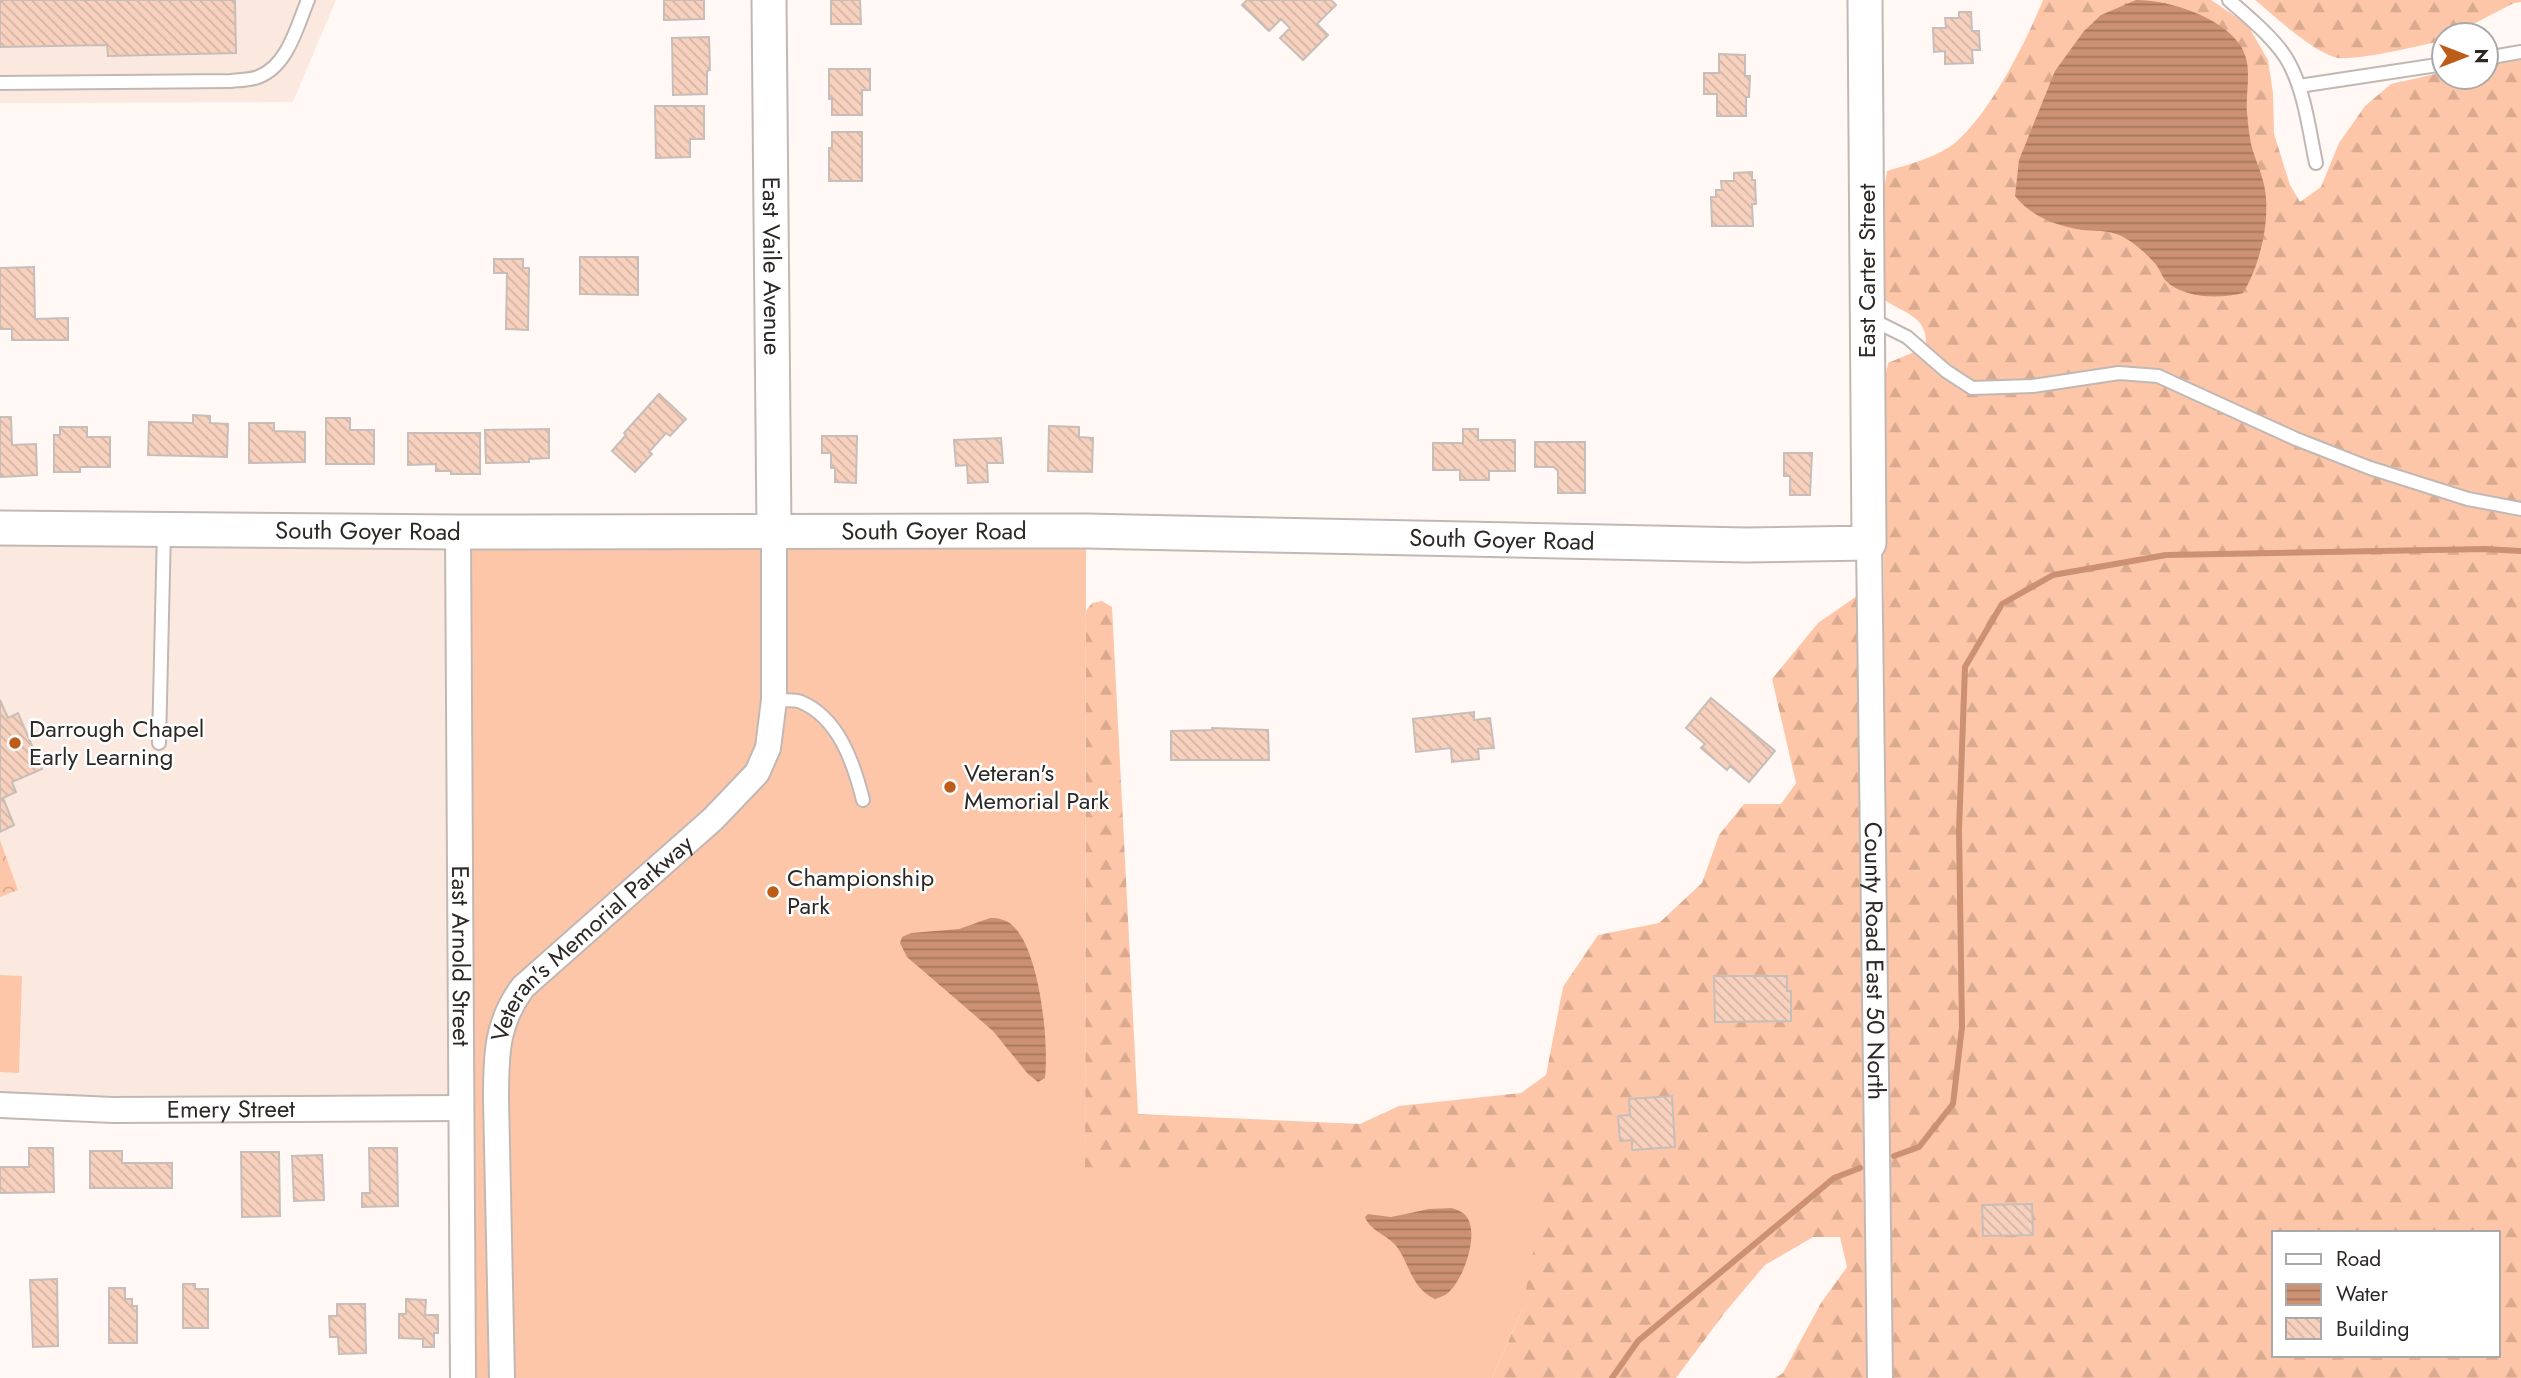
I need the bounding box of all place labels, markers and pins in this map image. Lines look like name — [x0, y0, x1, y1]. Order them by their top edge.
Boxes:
place label: Darrough Chapel Early Learning — [29, 711, 204, 774]
marker: Darrough Chapel Early Learning — [7, 735, 23, 751]
place label: Veteran's Memorial Park — [964, 755, 1110, 818]
marker: Veteran's Memorial Park — [942, 779, 958, 795]
place label: Championship Park — [787, 860, 934, 923]
marker: Championship Park — [765, 884, 781, 900]

